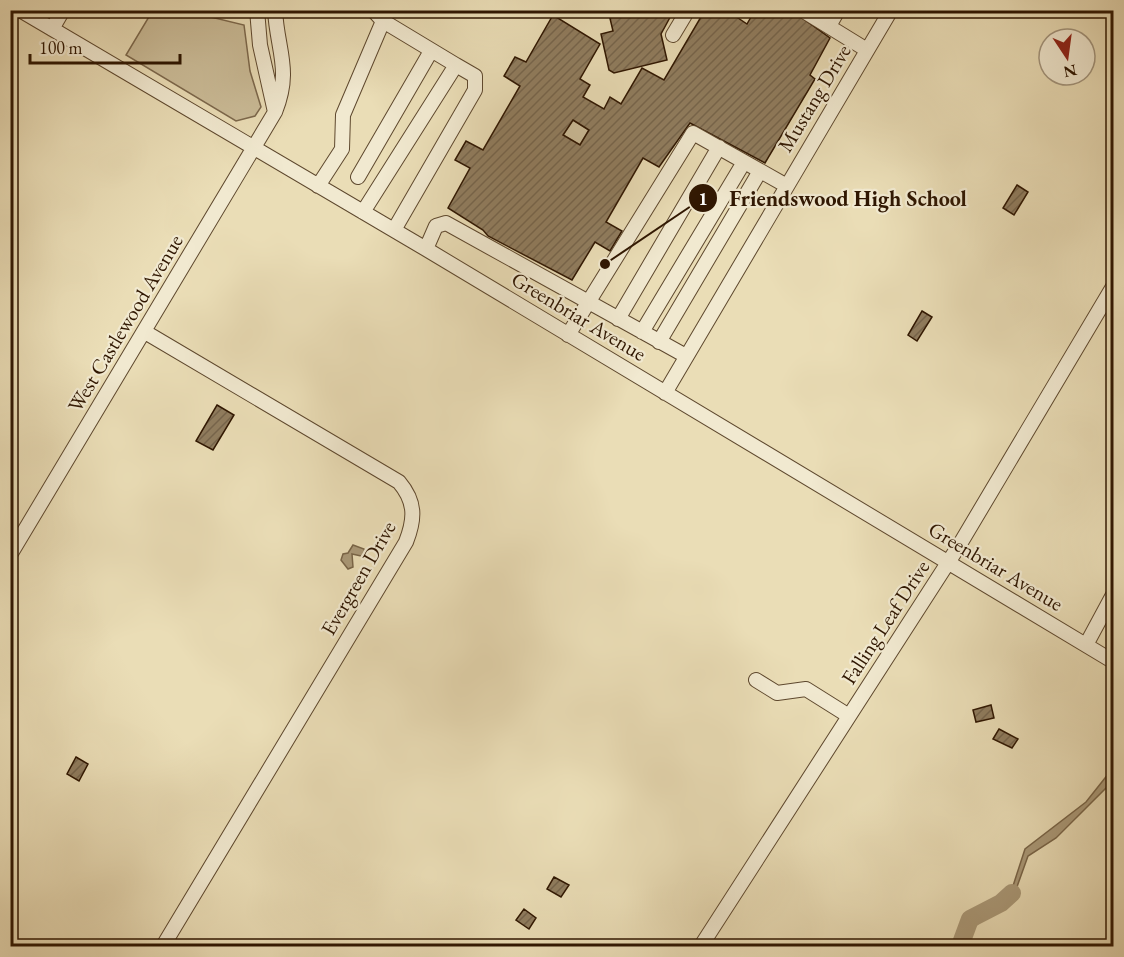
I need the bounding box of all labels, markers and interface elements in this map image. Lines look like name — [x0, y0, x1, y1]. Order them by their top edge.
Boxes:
scale bar — [30, 27, 180, 65]
north arrow — [1037, 27, 1097, 87]
text: 100 m — [39, 36, 83, 59]
street label: Mustang Drive — [771, 39, 857, 157]
text: N — [1062, 59, 1079, 83]
callout: Friendswood High School — [688, 178, 979, 218]
text: Friendswood High School — [729, 184, 967, 213]
text: 1 — [698, 187, 708, 210]
street label: West Castlewood Avenue — [61, 229, 189, 417]
street label: Greenbriar Avenue — [507, 265, 651, 367]
street label: Greenbriar Avenue — [924, 515, 1068, 617]
street label: Evergreen Drive — [314, 516, 402, 640]
street label: Falling Leaf Drive — [835, 555, 935, 689]

